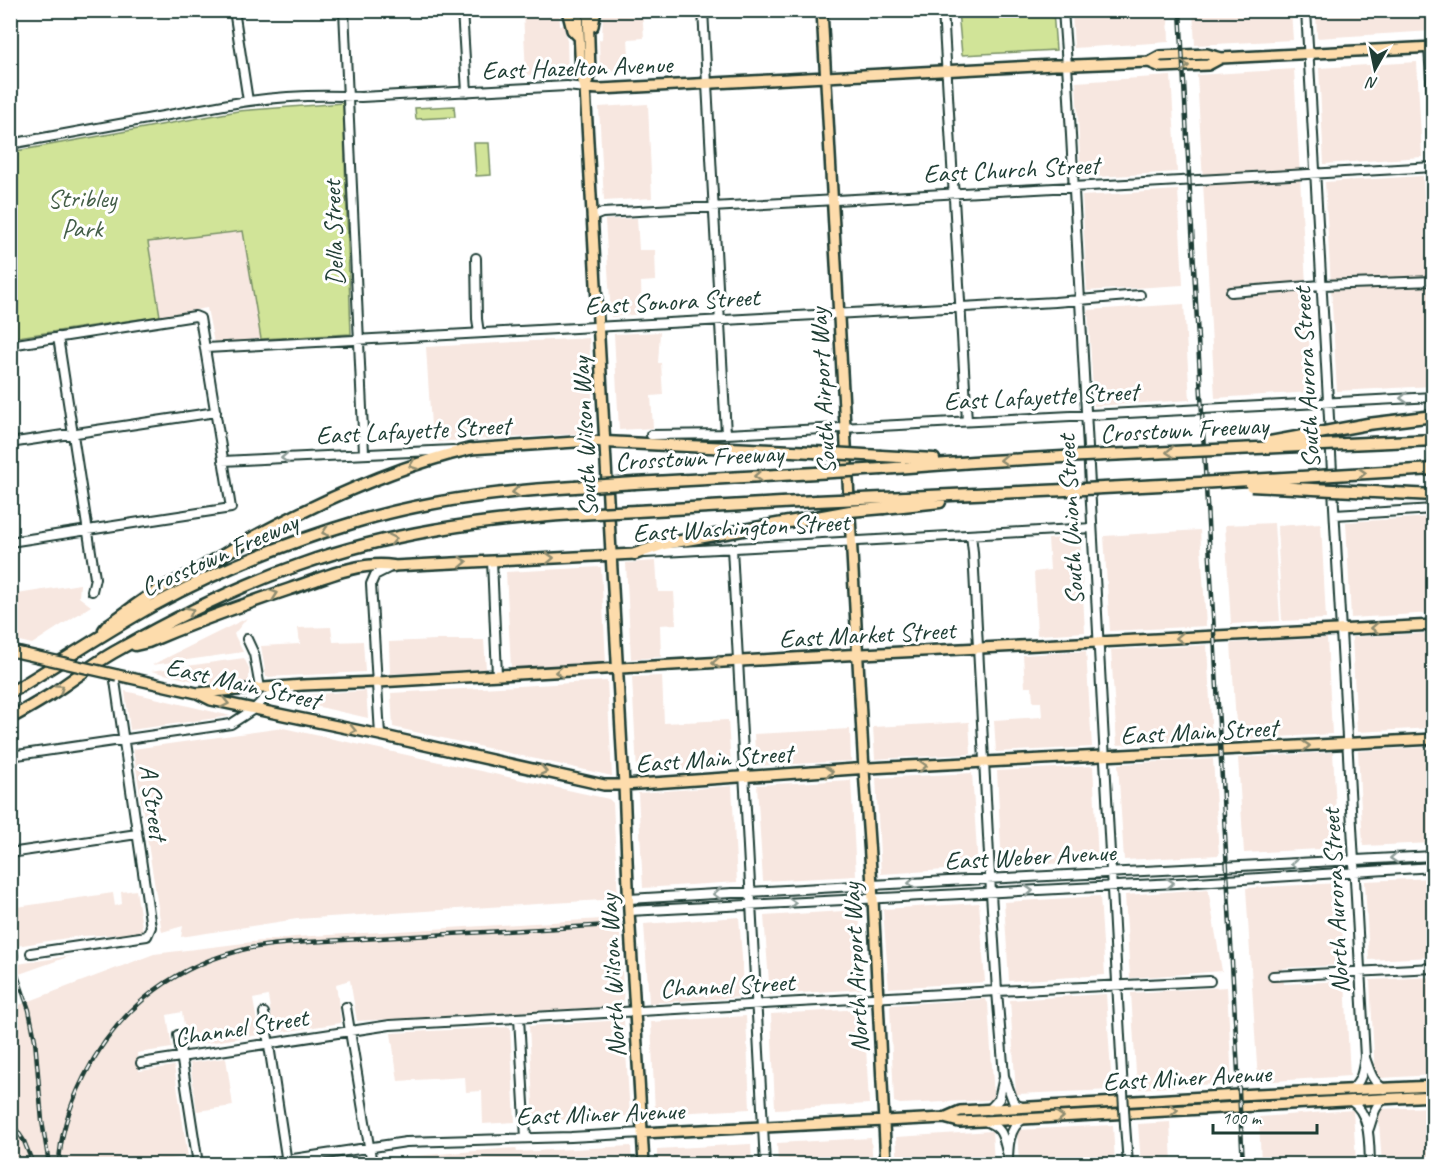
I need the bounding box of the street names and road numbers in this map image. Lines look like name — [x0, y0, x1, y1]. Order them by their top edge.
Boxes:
street label: East Hazelton Avenue — [481, 48, 675, 87]
street label: East Church Street — [922, 148, 1103, 191]
street label: Della Street — [315, 177, 352, 286]
street label: East Sonora Street — [584, 280, 762, 323]
street label: South Aurora Street — [1285, 284, 1328, 469]
street label: South Airport Way — [802, 305, 843, 475]
street label: South Wilson Way — [564, 354, 605, 518]
street label: East Lafayette Street — [943, 375, 1143, 418]
street label: East Lafayette Street — [315, 409, 515, 452]
street label: Crosstown Freeway — [1099, 409, 1271, 450]
street label: South Union Street — [1049, 432, 1091, 606]
street label: Crosstown Freeway — [614, 437, 786, 478]
street label: Crosstown Freeway — [136, 504, 305, 604]
street label: East Washington Street — [632, 505, 852, 550]
street label: East Market Street — [778, 613, 958, 656]
street label: East Main Street — [163, 650, 326, 718]
street label: East Main Street — [1120, 711, 1282, 752]
street label: East Main Street — [635, 736, 797, 780]
street label: A Street — [132, 762, 176, 845]
street label: North Aurora Street — [1314, 805, 1357, 994]
street label: East Weber Avenue — [944, 835, 1118, 877]
street label: North Airport Way — [834, 880, 876, 1054]
street label: North Wilson Way — [592, 891, 633, 1058]
street label: Channel Street — [659, 965, 797, 1005]
street label: Channel Street — [172, 1000, 312, 1054]
street label: East Miner Avenue — [1102, 1057, 1273, 1098]
street label: East Miner Avenue — [515, 1094, 686, 1133]

